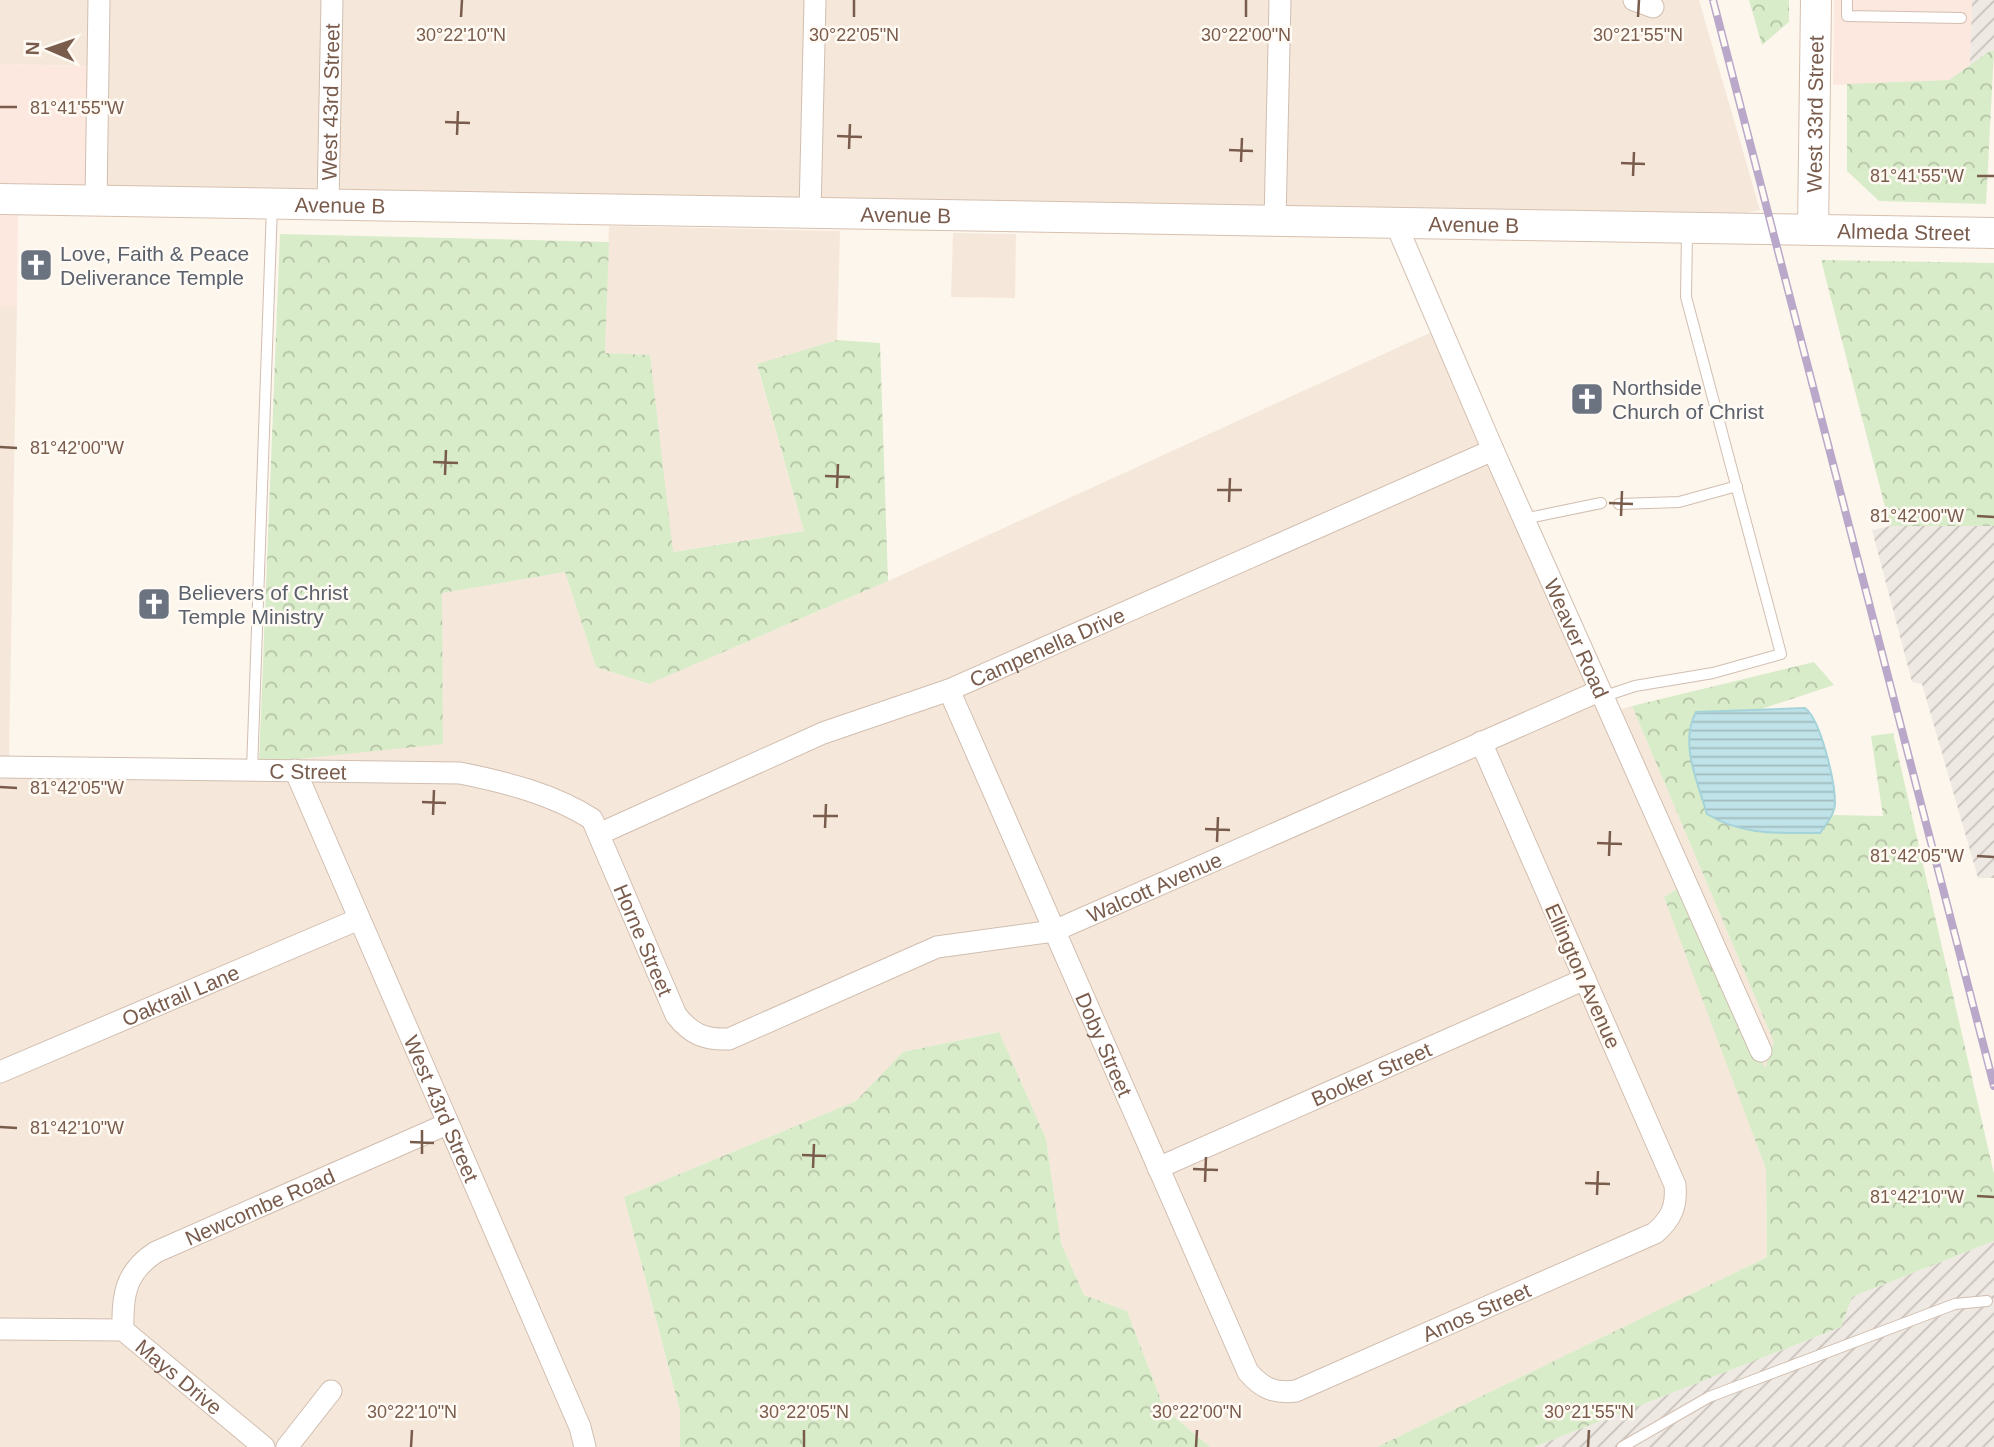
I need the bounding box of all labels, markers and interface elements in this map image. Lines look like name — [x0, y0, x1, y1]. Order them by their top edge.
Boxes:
north arrow — [14, 14, 84, 84]
street label: West 43rd Street — [317, 23, 343, 181]
text: 30°22'10"N — [416, 25, 506, 45]
text: 30°22'05"N — [809, 25, 899, 45]
text: 30°22'00"N — [1201, 25, 1291, 45]
text: 30°21'55"N — [1593, 25, 1683, 45]
street label: West 33rd Street — [1802, 35, 1827, 193]
text: N — [22, 41, 43, 56]
text: 81°41'55"W — [30, 98, 124, 118]
text: 81°41'55"W — [1870, 166, 1964, 186]
street label: Avenue B — [294, 193, 386, 217]
street label: Avenue B — [860, 202, 951, 227]
street label: Avenue B — [1428, 212, 1519, 236]
street label: Almeda Street — [1837, 219, 1971, 244]
place label: Love, Faith & Peace Deliverance Temple — [60, 242, 249, 289]
church icon: Love, Faith & Peace Deliverance Temple — [17, 246, 55, 284]
place label: Northside Church of Christ — [1612, 376, 1764, 423]
church icon: Northside Church of Christ — [1568, 380, 1606, 418]
text: 81°42'00"W — [30, 438, 124, 458]
text: 81°42'00"W — [1870, 506, 1964, 526]
street label: Weaver Road — [1540, 575, 1614, 701]
place label: Believers of Christ Temple Ministry — [178, 581, 349, 628]
church icon: Believers of Christ Temple Ministry — [135, 585, 173, 623]
street label: Campenella Drive — [966, 603, 1128, 691]
street label: C Street — [269, 759, 347, 783]
text: 81°42'05"W — [30, 778, 124, 798]
text: 81°42'05"W — [1870, 846, 1964, 866]
street label: Walcott Avenue — [1083, 847, 1225, 927]
street label: Horne Street — [610, 880, 678, 999]
street label: Ellington Avenue — [1541, 900, 1625, 1052]
street label: Oaktrail Lane — [118, 960, 242, 1030]
street label: Doby Street — [1072, 989, 1137, 1100]
street label: West 43rd Street — [400, 1032, 484, 1185]
street label: Booker Street — [1308, 1037, 1435, 1110]
text: 81°42'10"W — [30, 1118, 124, 1138]
street label: Newcombe Road — [181, 1163, 338, 1249]
text: 81°42'10"W — [1870, 1187, 1964, 1207]
street label: Amos Street — [1419, 1278, 1534, 1345]
street label: Mays Drive — [131, 1334, 227, 1419]
text: 30°22'10"N — [367, 1402, 457, 1422]
text: 30°22'05"N — [759, 1402, 849, 1422]
text: 30°22'00"N — [1152, 1402, 1242, 1422]
text: 30°21'55"N — [1544, 1402, 1634, 1422]

